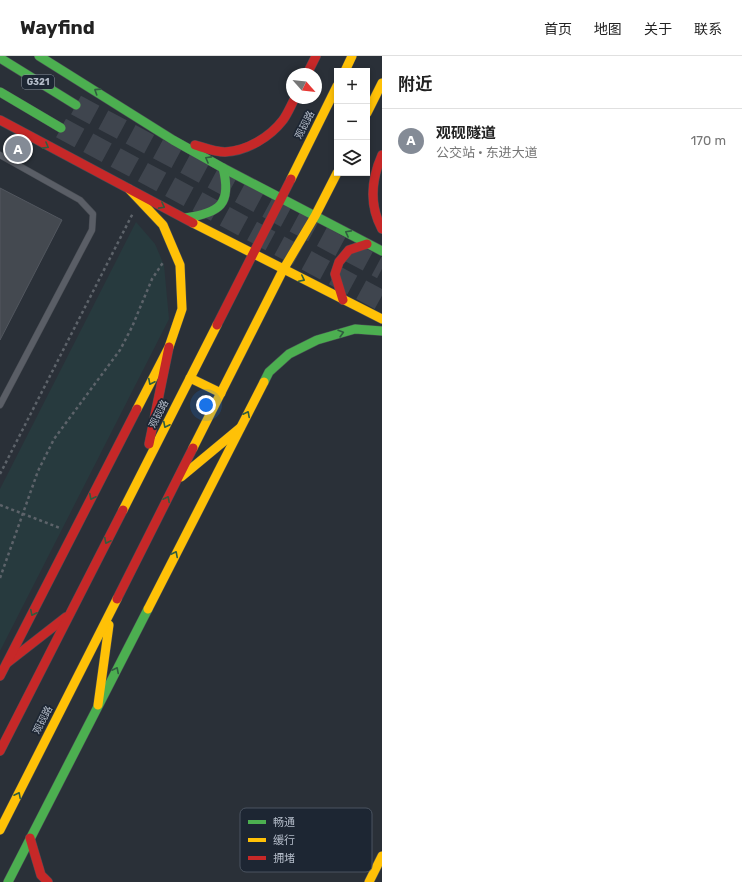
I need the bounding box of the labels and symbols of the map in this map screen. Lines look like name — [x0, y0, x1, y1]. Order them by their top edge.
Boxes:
north arrow — [286, 68, 322, 104]
road number: G321 — [22, 75, 54, 89]
one-way arrow — [94, 89, 101, 96]
street label: 观砚路 — [293, 109, 317, 141]
pin: A — [5, 134, 31, 164]
one-way arrow — [42, 141, 49, 149]
one-way arrow — [205, 157, 212, 164]
one-way arrow — [157, 201, 165, 209]
one-way arrow — [344, 230, 352, 238]
one-way arrow — [297, 274, 305, 282]
one-way arrow — [337, 329, 344, 338]
one-way arrow — [149, 378, 156, 385]
your location — [196, 395, 216, 415]
street label: 观砚路 — [147, 398, 171, 430]
one-way arrow — [243, 410, 250, 418]
one-way arrow — [163, 421, 171, 428]
one-way arrow — [89, 493, 97, 501]
one-way arrow — [162, 496, 170, 503]
one-way arrow — [104, 536, 112, 544]
one-way arrow — [171, 551, 178, 559]
one-way arrow — [30, 609, 37, 616]
one-way arrow — [111, 667, 119, 674]
street label: 观砚路 — [31, 704, 55, 736]
one-way arrow — [13, 792, 20, 799]
legend — [240, 808, 372, 872]
text: 畅通 — [273, 816, 295, 829]
text: 缓行 — [273, 834, 295, 847]
text: 拥堵 — [273, 852, 295, 865]

